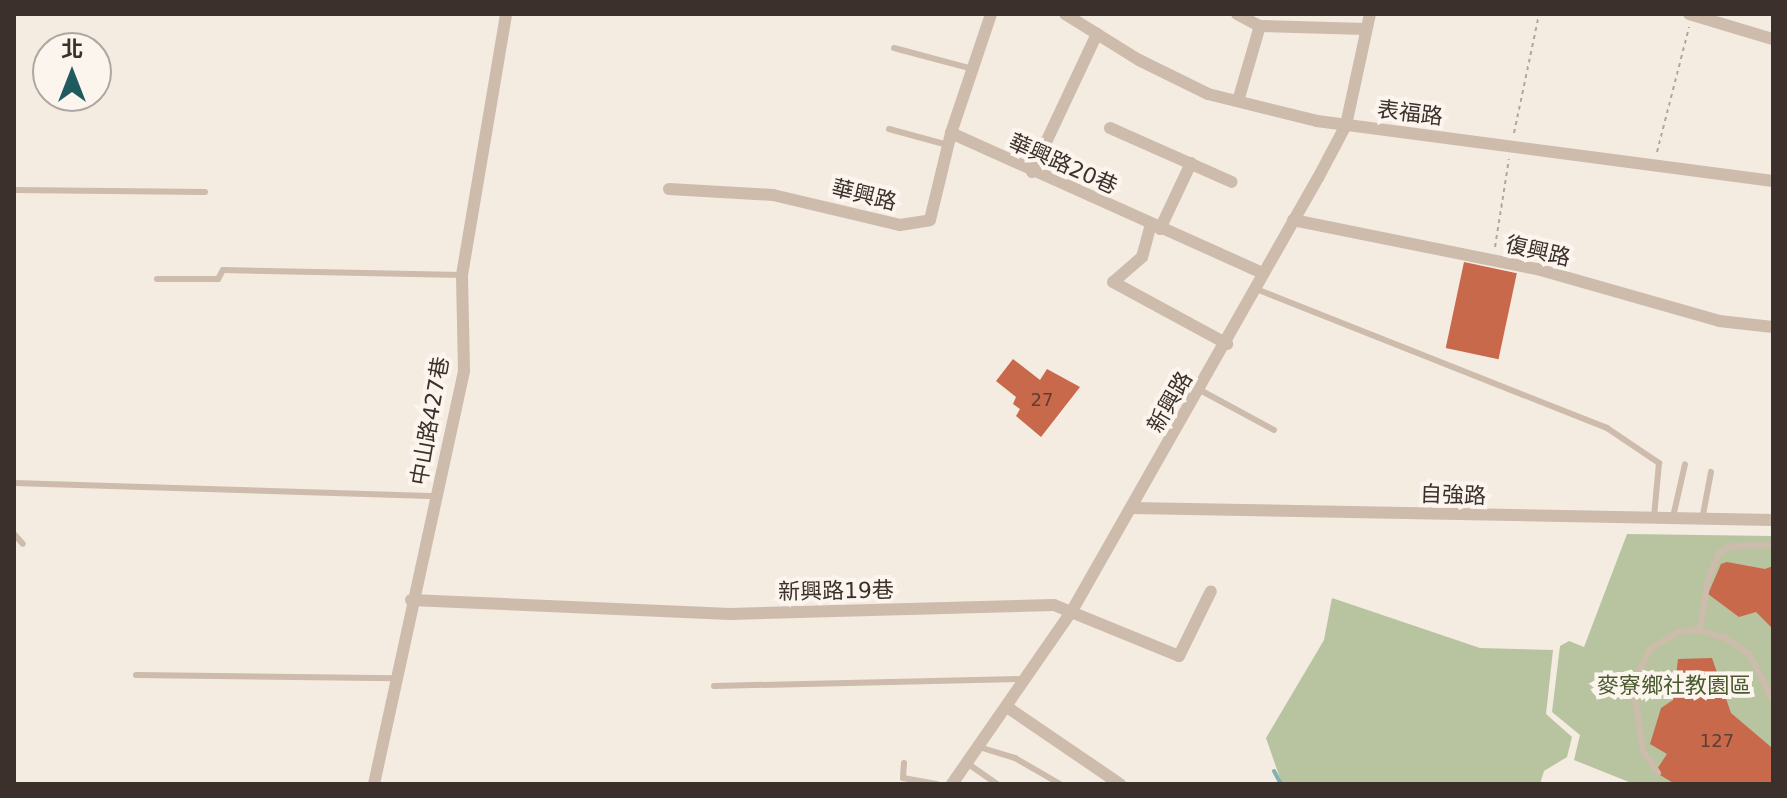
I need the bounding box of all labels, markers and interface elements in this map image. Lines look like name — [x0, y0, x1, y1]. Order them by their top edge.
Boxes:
north arrow — [32, 32, 112, 112]
text: 北 — [61, 37, 83, 62]
street label: 表福路 — [1376, 96, 1444, 130]
street label: 華興路20巷 — [1005, 128, 1121, 200]
street label: 華興路 — [829, 174, 899, 216]
street label: 復興路 — [1503, 231, 1573, 271]
street label: 中山路427巷 — [406, 355, 454, 487]
street label: 新興路 — [1142, 367, 1198, 437]
house number: 27 — [1031, 389, 1053, 411]
street label: 自強路 — [1420, 481, 1486, 509]
street label: 新興路19巷 — [778, 577, 894, 605]
park label: 麥寮鄉社教園區 — [1597, 673, 1751, 699]
house number: 127 — [1700, 730, 1734, 752]

